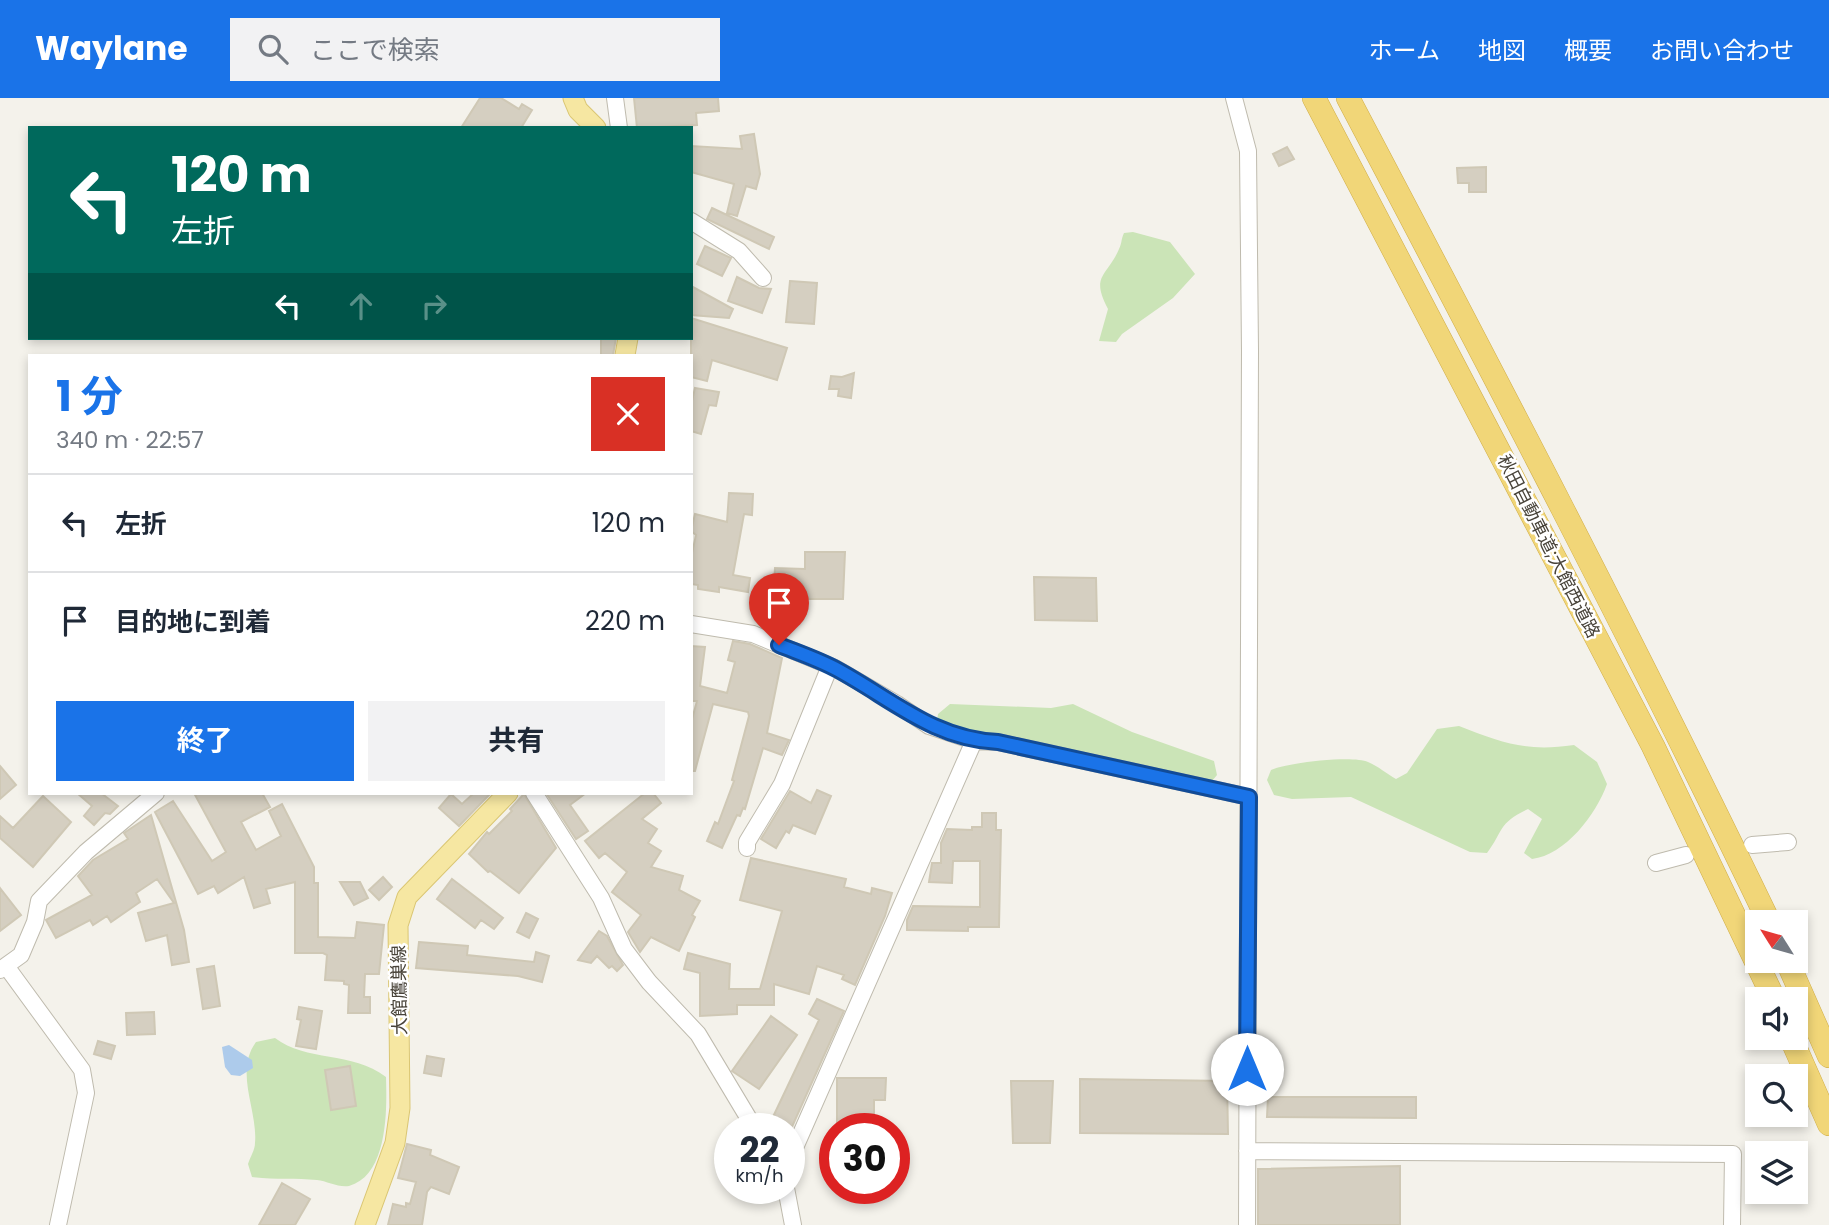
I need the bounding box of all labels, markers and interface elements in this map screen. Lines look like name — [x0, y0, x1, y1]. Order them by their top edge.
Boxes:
search box — [230, 18, 720, 81]
text: Waylane — [35, 25, 188, 72]
icon: search — [254, 30, 292, 68]
text: ここで検索 — [310, 32, 440, 68]
text: ホーム — [1369, 34, 1440, 67]
text: 地図 — [1478, 34, 1526, 67]
text: 概要 — [1564, 34, 1612, 67]
text: お問い合わせ — [1650, 34, 1794, 67]
text: 120 m — [171, 141, 312, 209]
icon: left — [56, 154, 147, 245]
text: 左折 — [171, 208, 235, 253]
icon: left — [269, 287, 307, 325]
icon: ahead — [342, 287, 380, 325]
icon: right — [415, 287, 453, 325]
text: 1 分 — [56, 367, 123, 426]
button: close — [591, 377, 665, 451]
text: 340 m · 22:57 — [56, 424, 204, 456]
street label: 秋田自動車道;大館西道路 — [1492, 450, 1606, 642]
icon: left — [56, 504, 94, 542]
text: 120 m — [592, 505, 665, 541]
text: 左折 — [115, 506, 167, 542]
pin — [749, 573, 809, 645]
icon: arrive — [760, 584, 798, 622]
icon: arrive — [56, 602, 94, 640]
text: 220 m — [585, 603, 665, 639]
text: 目的地に到着 — [115, 604, 271, 640]
button: 終了 — [56, 701, 354, 781]
button: 共有 — [368, 701, 665, 781]
north arrow — [1745, 910, 1808, 973]
map controls — [1745, 910, 1808, 1204]
street label: 大館鷹巣線 — [386, 945, 412, 1035]
button: sound — [1745, 987, 1808, 1050]
position arrow — [1210, 1032, 1284, 1106]
button: search — [1745, 1064, 1808, 1127]
speed limit sign: 30 — [819, 1113, 910, 1204]
text: 22 — [740, 1125, 779, 1174]
button: layers — [1745, 1141, 1808, 1204]
text: km/h — [736, 1163, 783, 1188]

